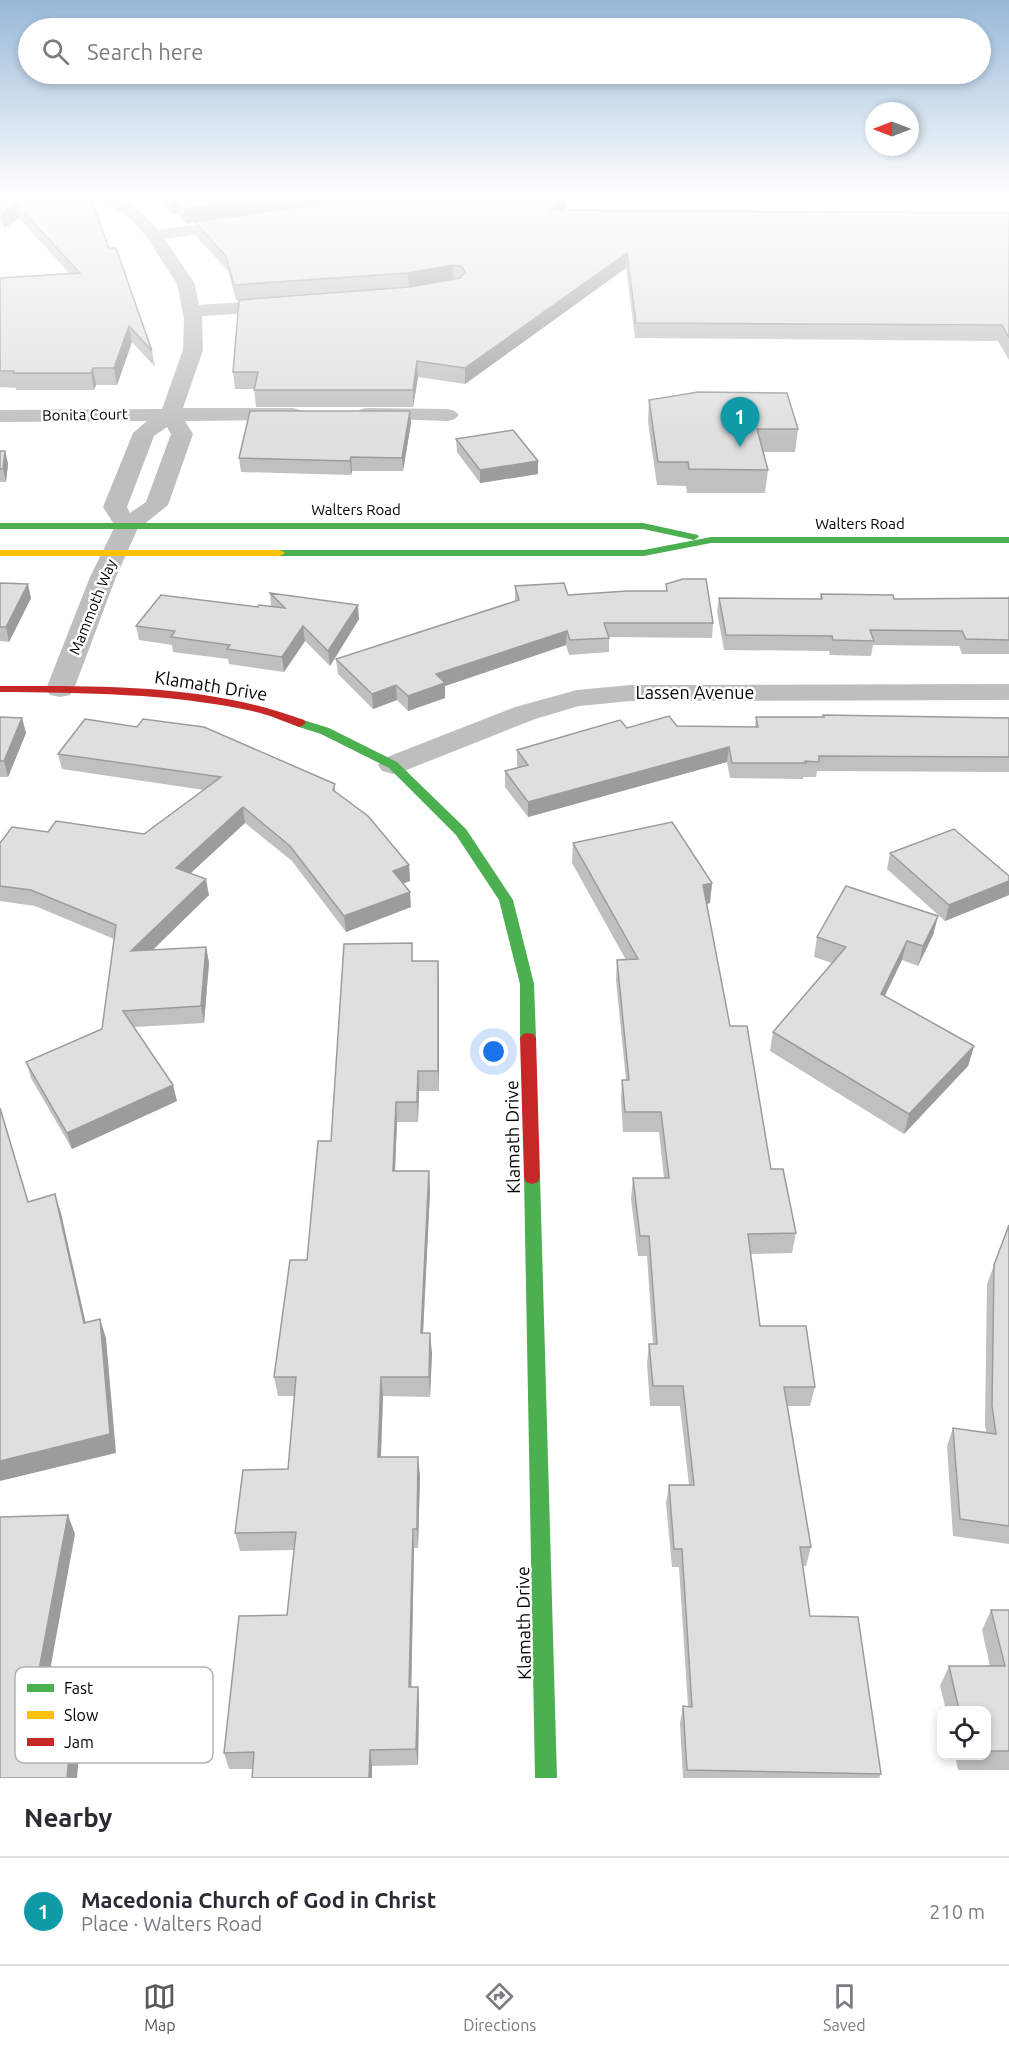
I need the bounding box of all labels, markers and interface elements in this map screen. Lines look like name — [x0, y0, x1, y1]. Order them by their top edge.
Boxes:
search box — [18, 18, 991, 84]
icon: search — [39, 35, 72, 68]
text: Search here — [87, 39, 203, 64]
north arrow — [865, 102, 919, 156]
pin: 1 — [720, 398, 760, 447]
street label: Bonita Court — [42, 405, 128, 424]
street label: Walters Road — [311, 501, 401, 518]
street label: Walters Road — [815, 515, 905, 532]
street label: Mammoth Way — [66, 556, 119, 657]
street label: Klamath Drive — [153, 666, 269, 704]
street label: Lassen Avenue — [635, 682, 755, 702]
your location — [479, 1037, 508, 1066]
street label: Klamath Drive — [501, 1080, 523, 1194]
street label: Klamath Drive — [512, 1566, 534, 1680]
legend — [15, 1667, 213, 1763]
text: Fast — [64, 1679, 94, 1697]
text: Slow — [64, 1706, 99, 1724]
map controls — [937, 1706, 991, 1760]
button: locate — [937, 1706, 991, 1760]
text: Jam — [64, 1733, 94, 1751]
text: Nearby — [24, 1803, 112, 1832]
text: Macedonia Church of God in Christ — [81, 1887, 436, 1912]
text: 1 — [38, 1900, 49, 1923]
text: 210 m — [929, 1900, 985, 1923]
text: Place · Walters Road — [81, 1912, 262, 1935]
tab: Map — [143, 1980, 176, 2034]
tab: Directions — [463, 1980, 536, 2034]
tab: Saved — [823, 1980, 866, 2034]

